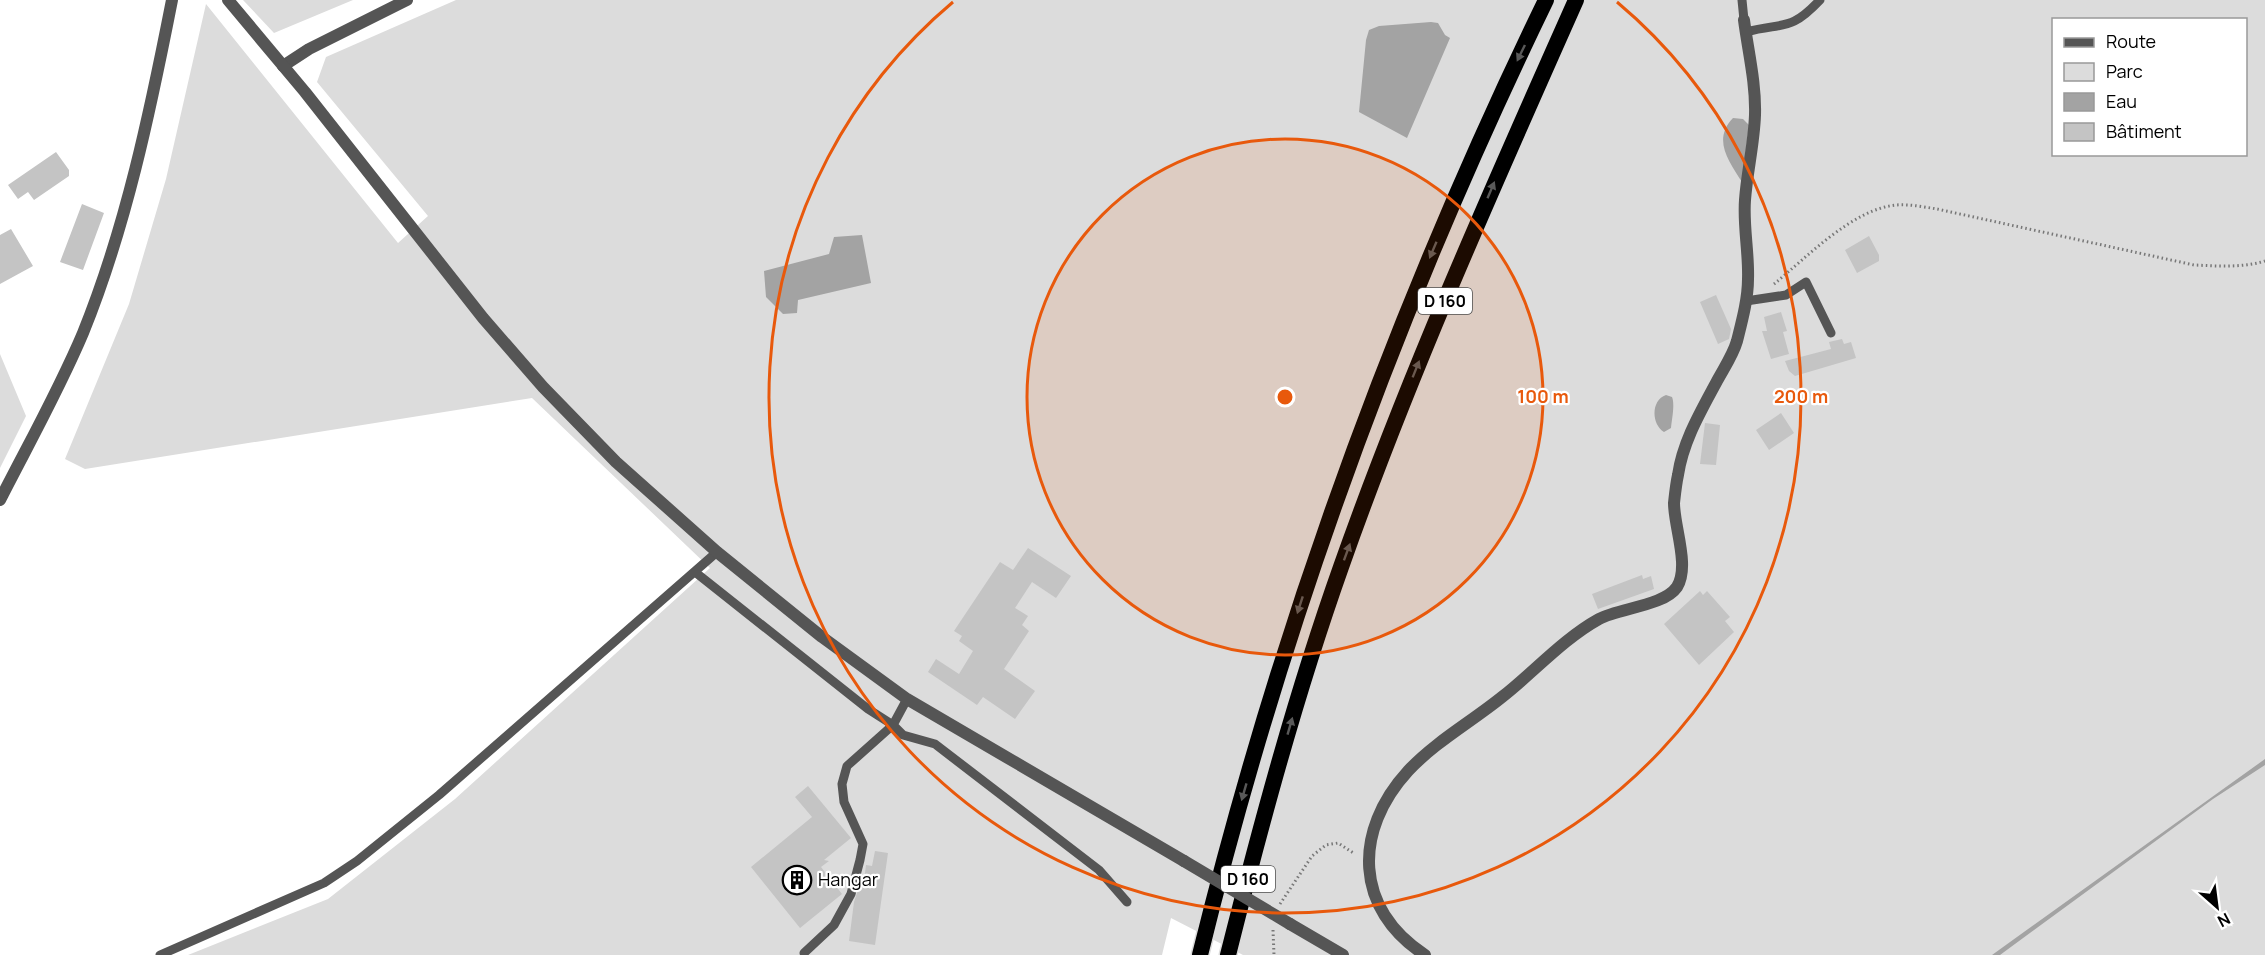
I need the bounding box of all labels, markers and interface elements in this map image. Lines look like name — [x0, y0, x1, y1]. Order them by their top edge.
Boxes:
legend — [2052, 18, 2247, 156]
text: Route — [2106, 29, 2156, 53]
one-way arrow — [1516, 44, 1525, 61]
text: Parc — [2106, 59, 2143, 83]
text: Eau — [2106, 89, 2137, 113]
text: Bâtiment — [2106, 119, 2182, 143]
one-way arrow — [1487, 181, 1496, 198]
one-way arrow — [1428, 241, 1437, 259]
road number: D 160 — [1418, 288, 1472, 314]
one-way arrow — [1411, 360, 1421, 378]
text: 100 m — [1517, 384, 1569, 408]
text: 200 m — [1774, 384, 1828, 408]
centre of rings — [1275, 387, 1295, 407]
one-way arrow — [1342, 542, 1352, 560]
one-way arrow — [1295, 596, 1304, 614]
one-way arrow — [1286, 717, 1295, 735]
one-way arrow — [1238, 782, 1248, 801]
building icon: Hangar — [781, 864, 813, 896]
road number: D 160 — [1221, 866, 1275, 892]
place label: Hangar — [818, 867, 879, 891]
north arrow — [2187, 877, 2247, 937]
text: N — [2214, 908, 2234, 933]

